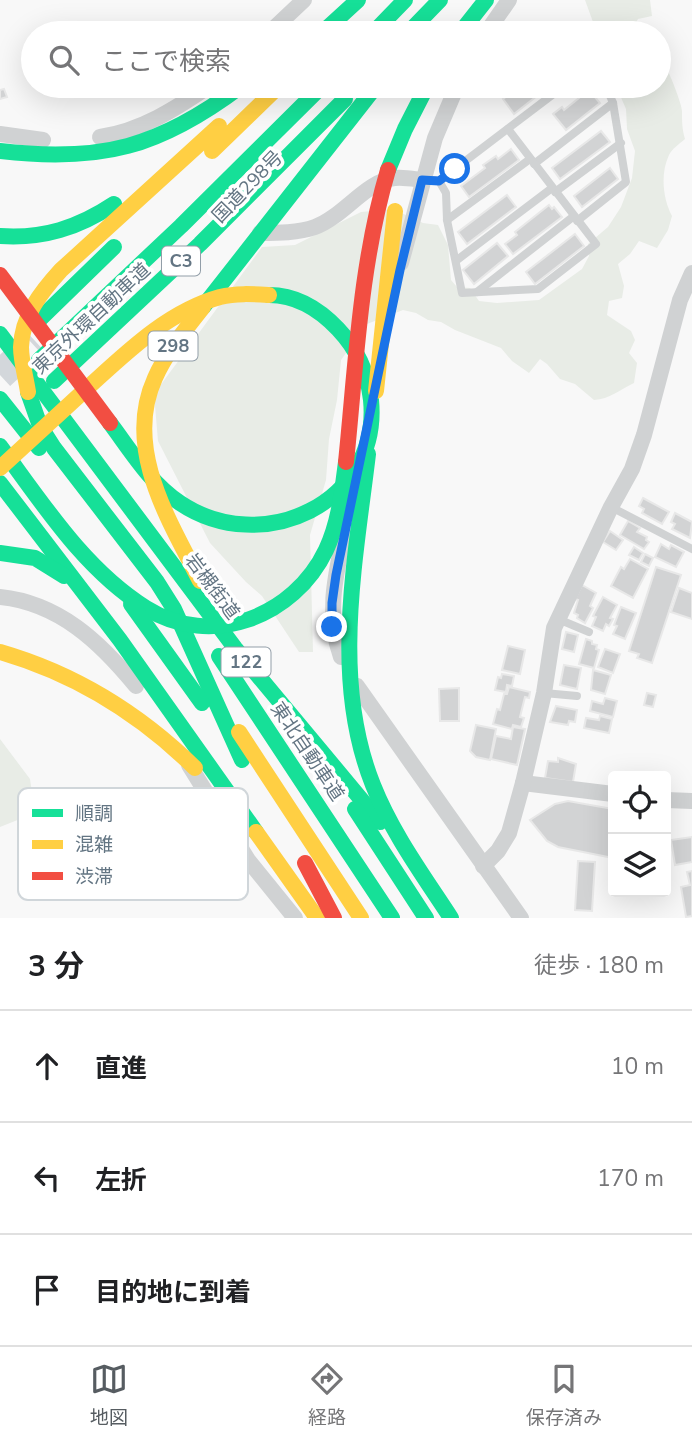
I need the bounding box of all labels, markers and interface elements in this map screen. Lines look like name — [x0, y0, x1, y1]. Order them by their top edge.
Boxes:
search box — [21, 21, 671, 98]
icon: search — [45, 41, 83, 79]
text: ここで検索 — [101, 44, 231, 79]
street label: 国道298号 — [207, 145, 289, 229]
route start — [439, 153, 470, 184]
road number: C3 — [162, 246, 200, 276]
street label: 東京外環自動車道 — [27, 257, 156, 380]
road number: 298 — [148, 332, 198, 360]
street label: 岩槻街道 — [179, 548, 245, 625]
route end — [316, 611, 347, 642]
road number: 122 — [222, 648, 270, 676]
street label: 東北自動車道 — [265, 697, 350, 806]
map controls — [608, 771, 671, 897]
button: locate — [608, 771, 671, 834]
legend — [18, 788, 248, 900]
text: 順調 — [75, 801, 113, 827]
text: 混雑 — [75, 832, 113, 858]
button: layers — [608, 834, 671, 897]
text: 渋滞 — [75, 864, 113, 890]
text: 3 分 — [28, 946, 84, 987]
text: 徒歩 · 180 m — [534, 950, 664, 981]
icon: ahead — [28, 1047, 66, 1085]
text: 直進 — [95, 1051, 147, 1086]
text: 10 m — [611, 1051, 664, 1082]
icon: left — [28, 1159, 66, 1197]
text: 左折 — [95, 1163, 147, 1198]
text: 170 m — [597, 1163, 664, 1194]
icon: arrive — [28, 1271, 66, 1309]
text: 目的地に到着 — [95, 1275, 251, 1310]
tab: 地図 — [90, 1360, 128, 1431]
tab: 経路 — [308, 1360, 346, 1431]
tab: 保存済み — [526, 1360, 602, 1431]

